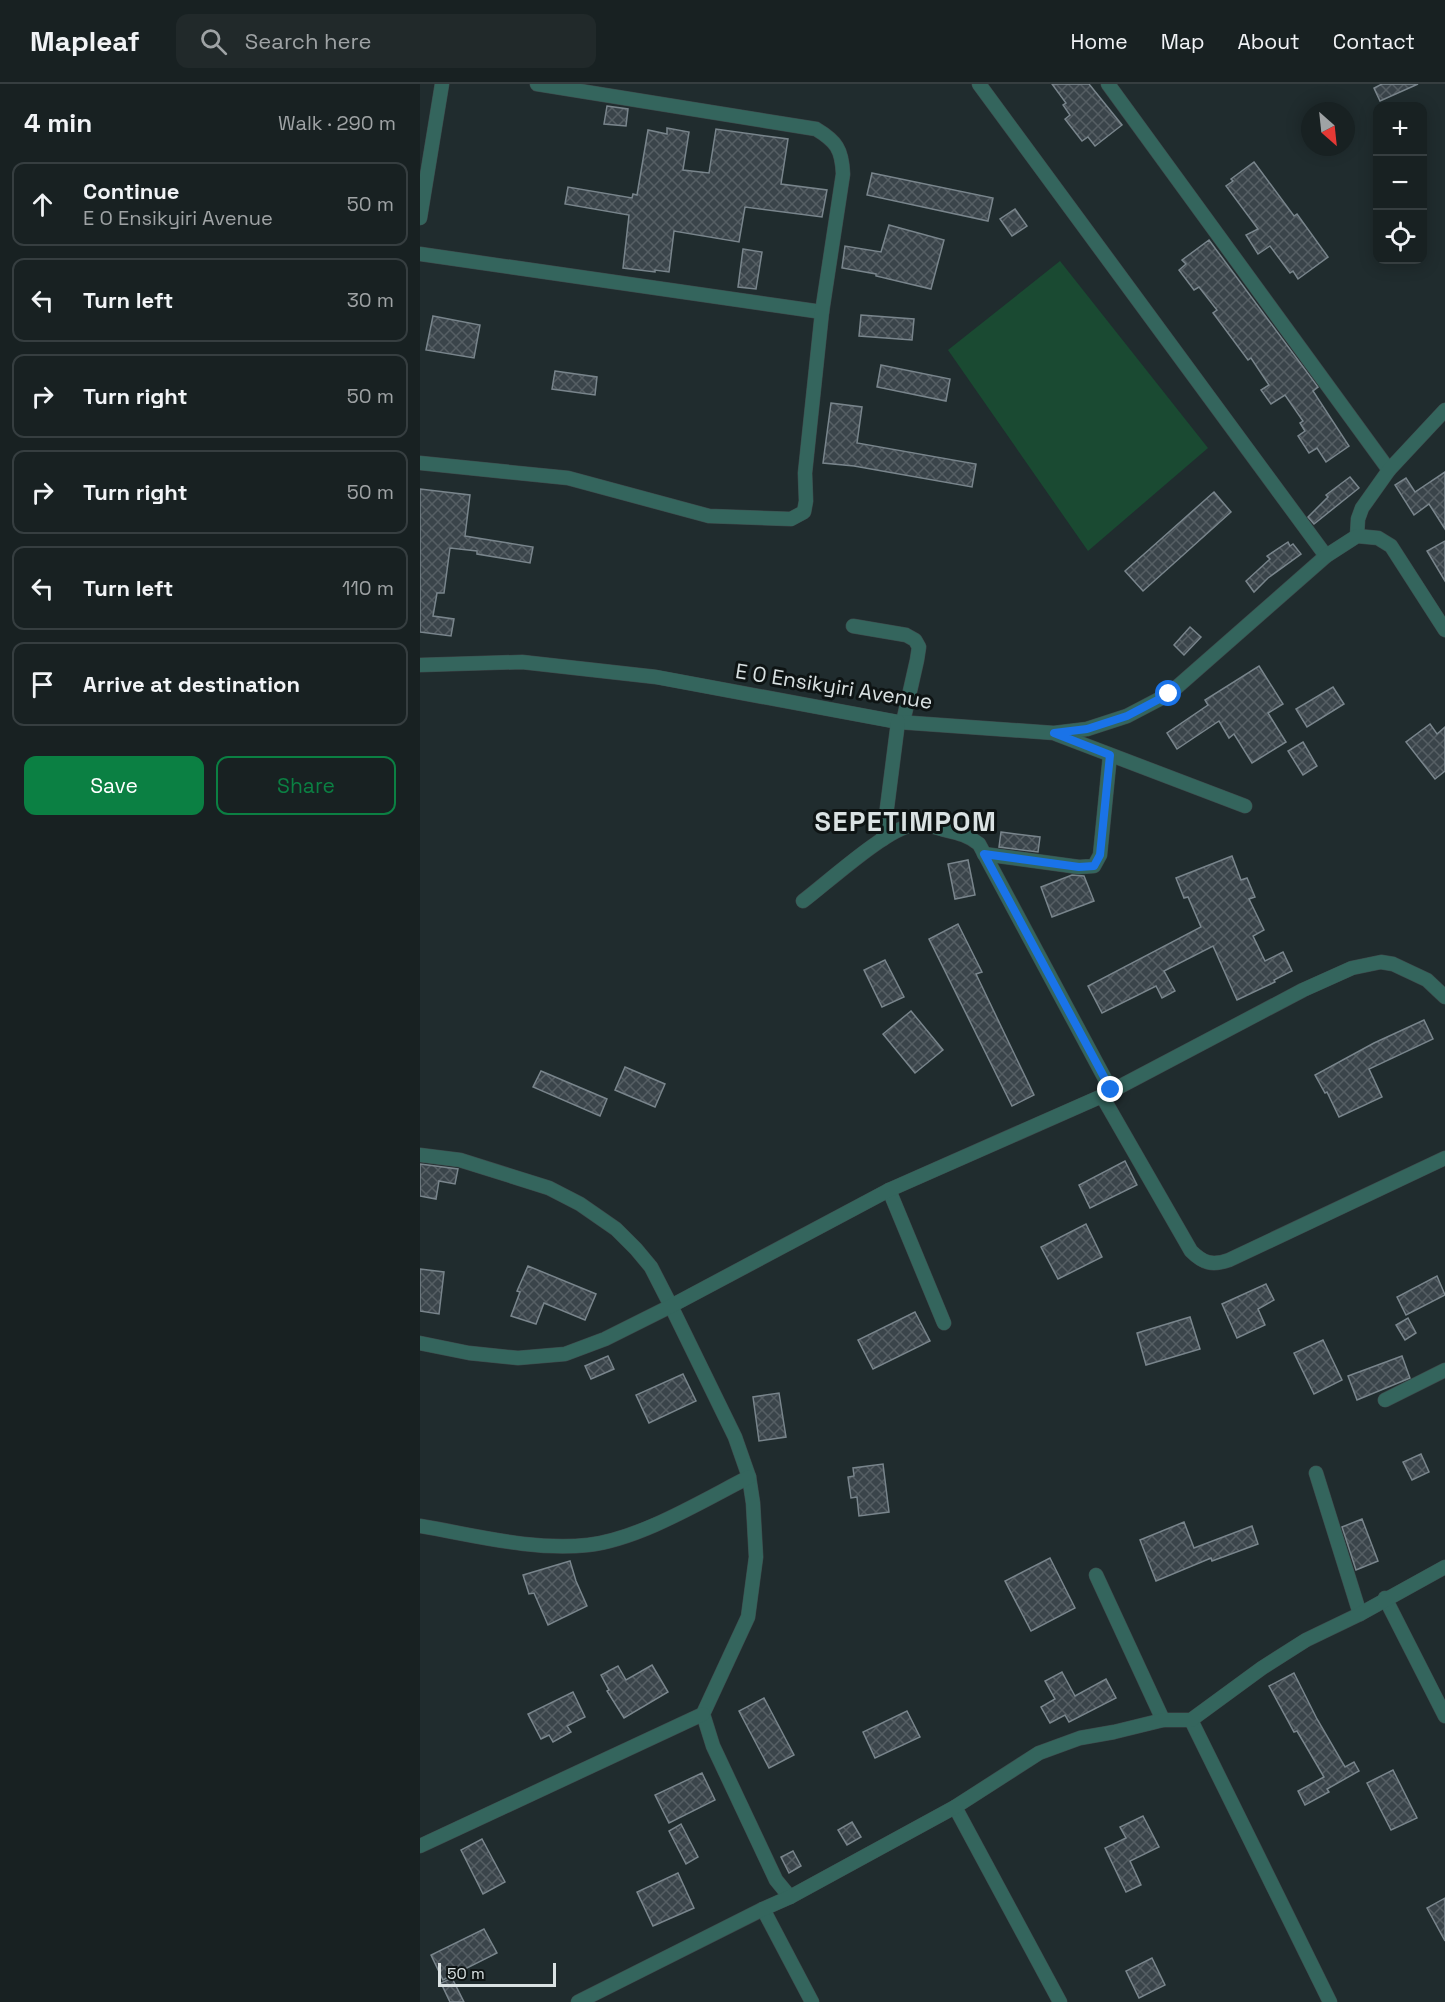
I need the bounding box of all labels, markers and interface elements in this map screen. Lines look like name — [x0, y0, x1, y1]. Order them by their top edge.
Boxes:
search box — [176, 14, 596, 68]
text: Mapleaf — [30, 23, 140, 59]
icon: search — [197, 25, 230, 58]
text: Search here — [245, 27, 372, 55]
text: Home — [1070, 28, 1128, 55]
text: Map — [1161, 28, 1205, 55]
text: About — [1238, 28, 1300, 55]
text: Contact — [1333, 28, 1415, 55]
north arrow — [1301, 102, 1355, 156]
map controls — [1373, 102, 1427, 264]
button: + — [1373, 102, 1427, 156]
text: 4 min — [24, 106, 92, 140]
text: Walk · 290 m — [278, 110, 396, 136]
button: − — [1373, 156, 1427, 210]
text: Continue — [83, 177, 179, 205]
icon: ahead — [26, 188, 59, 221]
text: 50 m — [347, 191, 394, 217]
text: E O Ensikyiri Avenue — [83, 205, 273, 231]
button: locate — [1373, 210, 1427, 264]
icon: left — [26, 284, 59, 317]
text: Turn left — [83, 286, 173, 314]
text: 30 m — [347, 287, 394, 313]
icon: right — [26, 380, 59, 413]
text: Turn right — [83, 382, 188, 410]
text: 50 m — [347, 383, 394, 409]
icon: right — [26, 476, 59, 509]
text: Turn right — [83, 478, 188, 506]
text: 50 m — [347, 479, 394, 505]
icon: left — [26, 572, 59, 605]
text: Turn left — [83, 574, 173, 602]
text: 110 m — [342, 575, 394, 601]
street label: E O Ensikyiri Avenue — [734, 657, 934, 715]
icon: arrive — [26, 668, 59, 701]
text: Arrive at destination — [83, 670, 300, 698]
route start — [1155, 680, 1181, 706]
button: Save — [24, 756, 204, 815]
button: Share — [216, 756, 396, 815]
district label: SEPETIMPOM — [815, 804, 997, 839]
route end — [1097, 1076, 1123, 1102]
scale bar — [438, 1960, 556, 1988]
text: 50 m — [447, 1963, 485, 1984]

